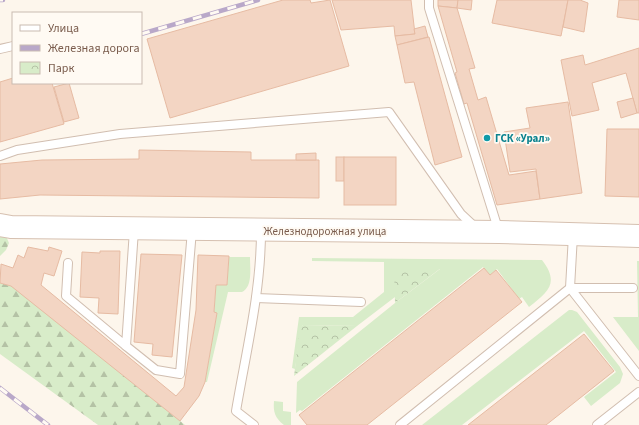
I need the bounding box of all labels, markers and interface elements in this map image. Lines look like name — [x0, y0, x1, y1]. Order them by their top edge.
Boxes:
legend — [12, 12, 142, 84]
text: Улица — [48, 20, 79, 37]
text: Железная дорога — [48, 40, 140, 57]
text: Парк — [48, 60, 74, 77]
place label: ГСК «Урал» — [495, 131, 550, 146]
marker: ГСК «Урал» — [482, 133, 492, 143]
street label: Железнодорожная улица — [264, 224, 386, 239]

